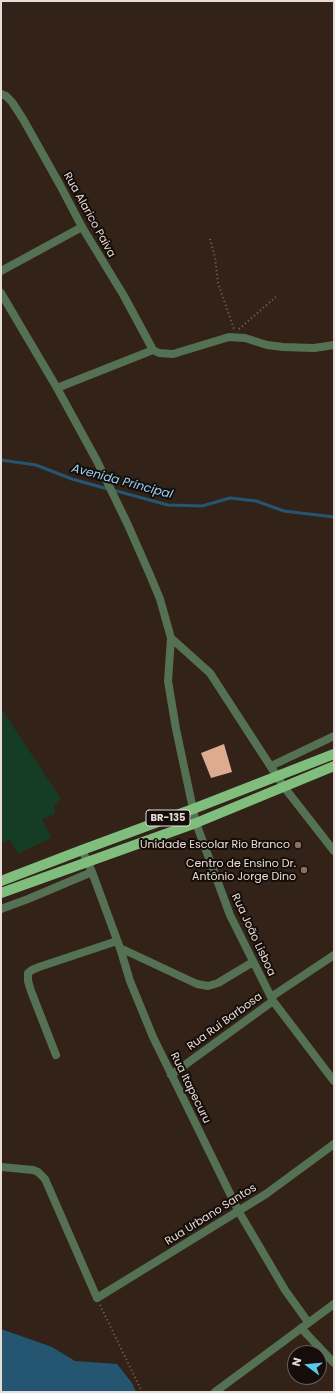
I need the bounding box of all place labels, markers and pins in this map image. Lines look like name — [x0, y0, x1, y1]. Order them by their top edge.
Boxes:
place label: Unidade Escolar Rio Branco — [140, 838, 290, 852]
marker: Unidade Escolar Rio Branco — [293, 840, 303, 850]
place label: Centro de Ensino Dr. Antônio Jorge Dino — [186, 857, 296, 883]
marker: Centro de Ensino Dr. Antônio Jorge Dino — [299, 865, 309, 875]

